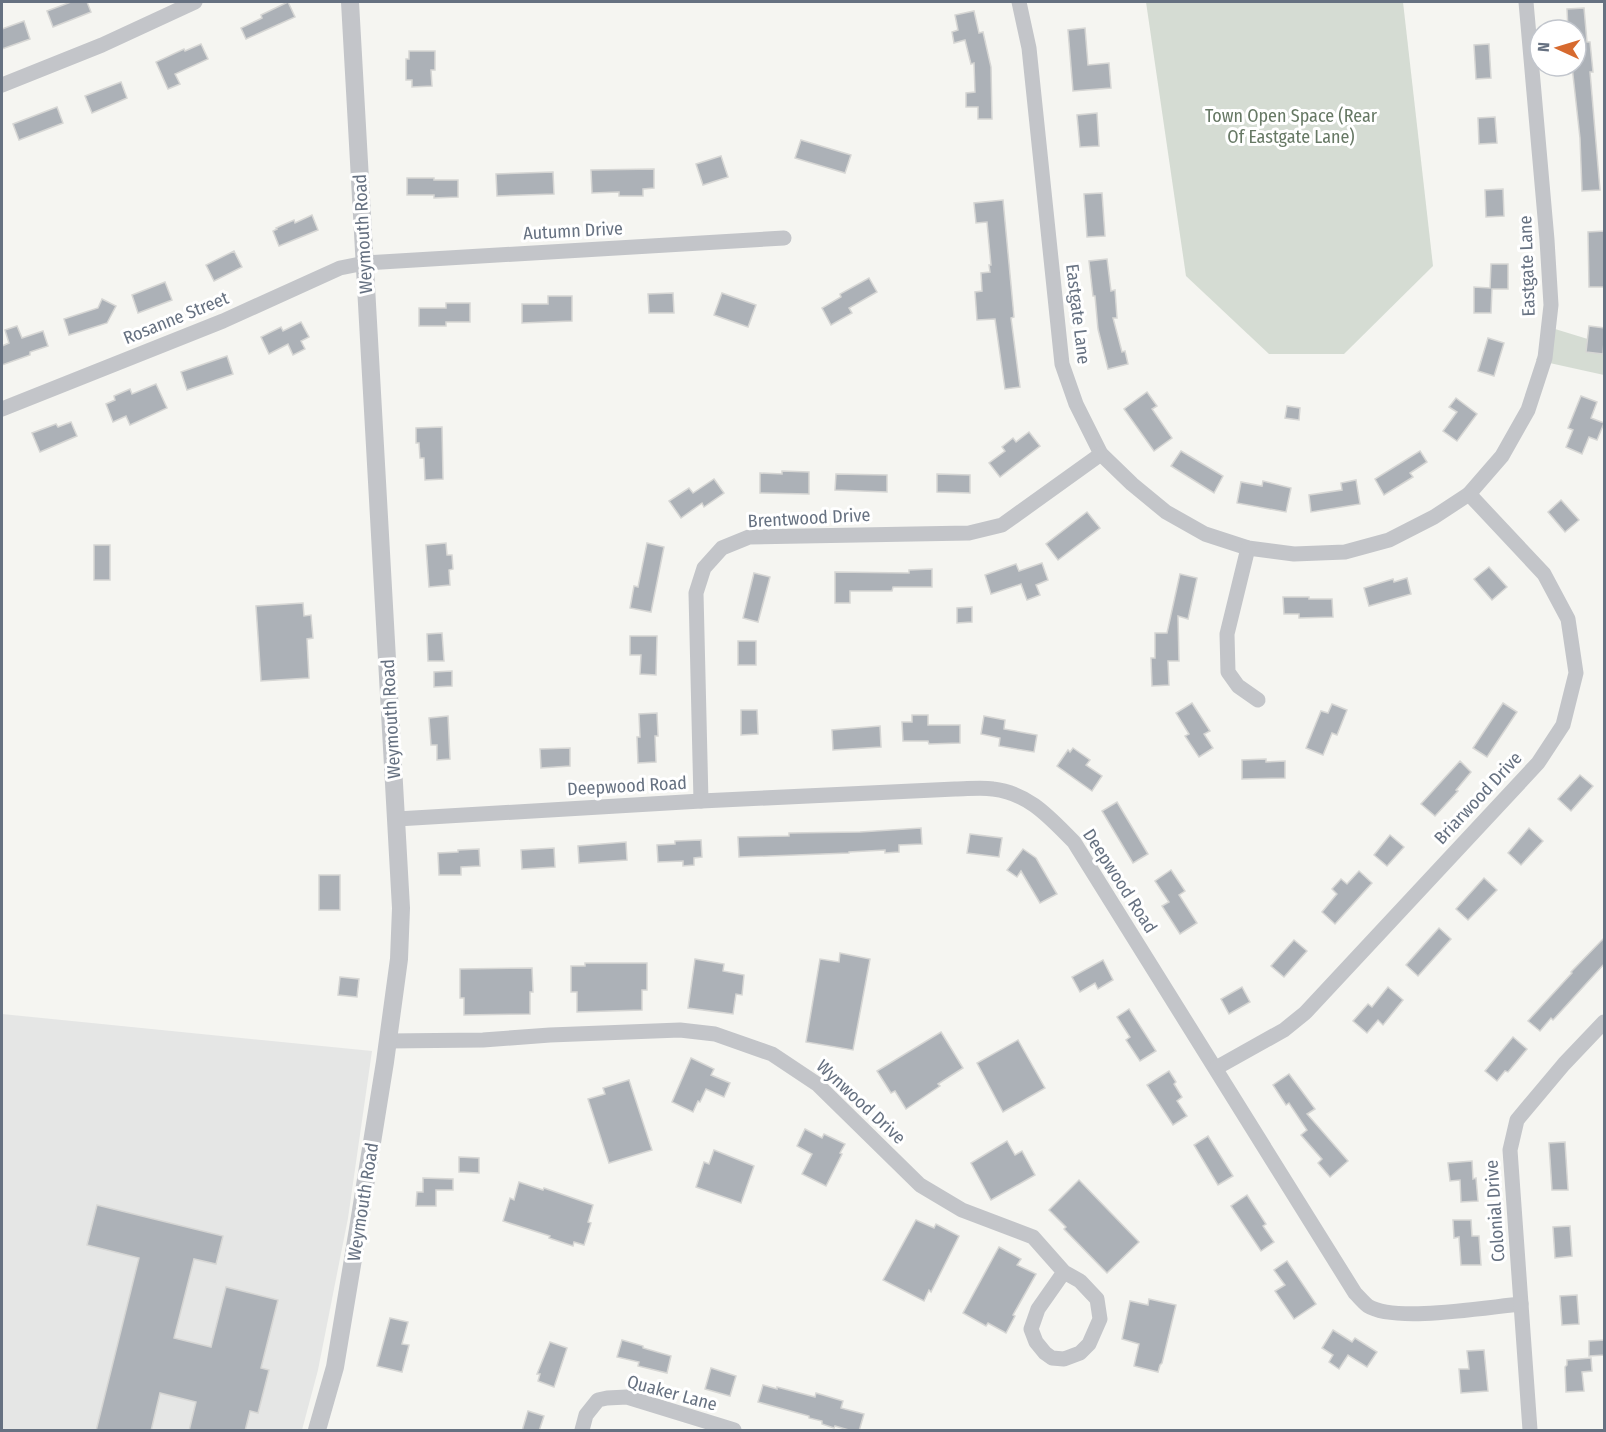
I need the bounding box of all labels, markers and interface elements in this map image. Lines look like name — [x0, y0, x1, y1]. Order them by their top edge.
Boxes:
north arrow — [1528, 18, 1588, 78]
text: N — [1534, 42, 1553, 52]
park label: Town Open Space (Rear Of Eastgate Lane) — [1205, 105, 1378, 148]
street label: Weymouth Road — [349, 174, 377, 294]
street label: Eastgate Lane — [1514, 215, 1540, 317]
street label: Autumn Drive — [523, 217, 624, 245]
street label: Eastgate Lane — [1061, 263, 1095, 366]
street label: Rosanne Street — [120, 287, 232, 349]
street label: Brentwood Drive — [747, 504, 871, 532]
street label: Weymouth Road — [377, 659, 405, 779]
street label: Briarwood Drive — [1430, 747, 1527, 849]
street label: Deepwood Road — [567, 772, 687, 800]
street label: Deepwood Road — [1078, 825, 1162, 937]
street label: Wynwood Drive — [812, 1055, 910, 1149]
street label: Weymouth Road — [343, 1141, 383, 1263]
street label: Colonial Drive — [1480, 1159, 1510, 1263]
street label: Quaker Lane — [625, 1370, 719, 1416]

